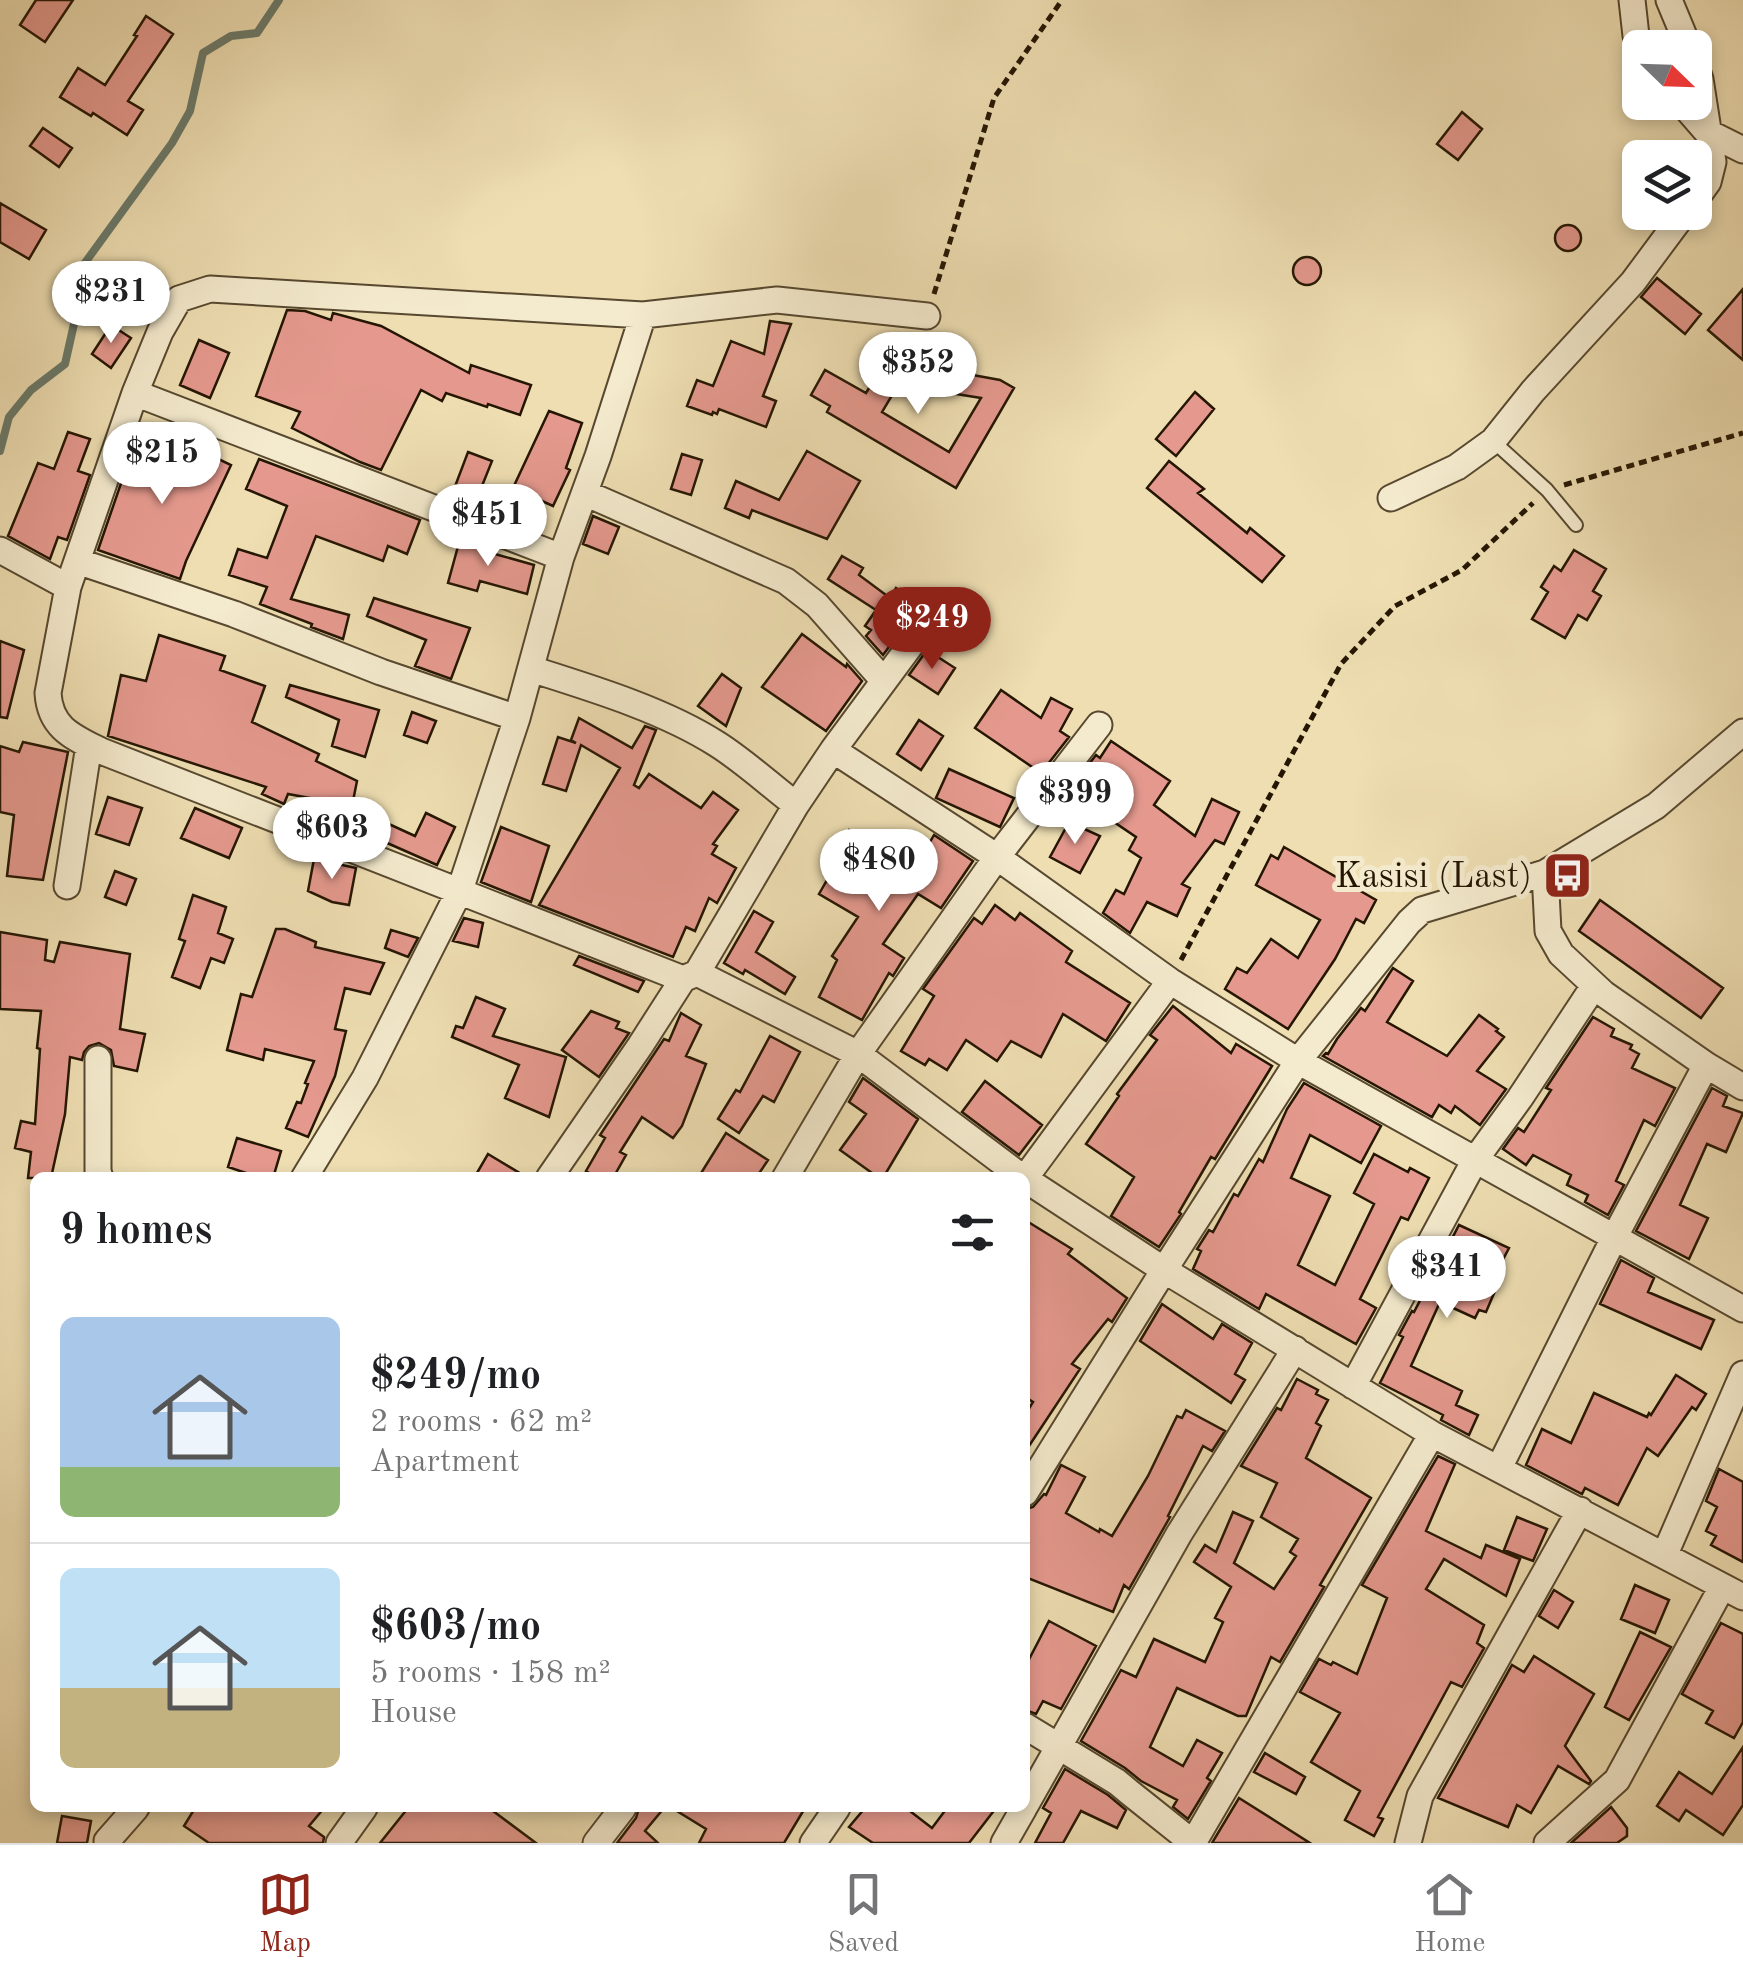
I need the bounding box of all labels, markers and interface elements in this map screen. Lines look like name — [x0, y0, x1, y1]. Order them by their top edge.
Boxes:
north arrow — [1622, 30, 1712, 120]
map controls — [1622, 30, 1712, 230]
button: layers — [1622, 140, 1712, 230]
pin: $231 — [52, 261, 170, 346]
text: $231 — [74, 277, 148, 309]
pin: $352 — [859, 332, 977, 417]
text: $352 — [881, 348, 955, 380]
pin: $215 — [103, 422, 221, 507]
text: $215 — [125, 438, 199, 470]
pin: $451 — [429, 484, 547, 569]
text: $451 — [451, 500, 525, 532]
pin: $249 — [873, 587, 991, 672]
text: $249 — [895, 603, 969, 635]
pin: $399 — [1016, 762, 1134, 847]
text: $399 — [1038, 778, 1112, 810]
pin: $603 — [273, 797, 391, 882]
text: $603 — [295, 813, 369, 845]
pin: $480 — [820, 829, 938, 914]
text: $480 — [842, 845, 916, 877]
bus stop icon: Kasisi (Last) — [1541, 849, 1593, 901]
place label: Kasisi (Last) — [1335, 860, 1532, 895]
icon: filters — [945, 1205, 1000, 1260]
text: 9 homes — [60, 1211, 212, 1253]
pin: $341 — [1388, 1236, 1506, 1321]
text: $341 — [1410, 1252, 1484, 1284]
text: $249/mo — [370, 1356, 541, 1398]
icon: home — [140, 1357, 260, 1477]
text: 2 rooms · 62 m² — [370, 1407, 592, 1439]
text: Apartment — [370, 1447, 520, 1479]
text: $603/mo — [370, 1607, 541, 1649]
icon: home — [140, 1608, 260, 1728]
text: 5 rooms · 158 m² — [370, 1658, 611, 1690]
text: House — [370, 1698, 457, 1730]
tab: Map — [258, 1867, 313, 1962]
tab: Saved — [828, 1867, 899, 1962]
tab: Home — [1414, 1867, 1485, 1962]

